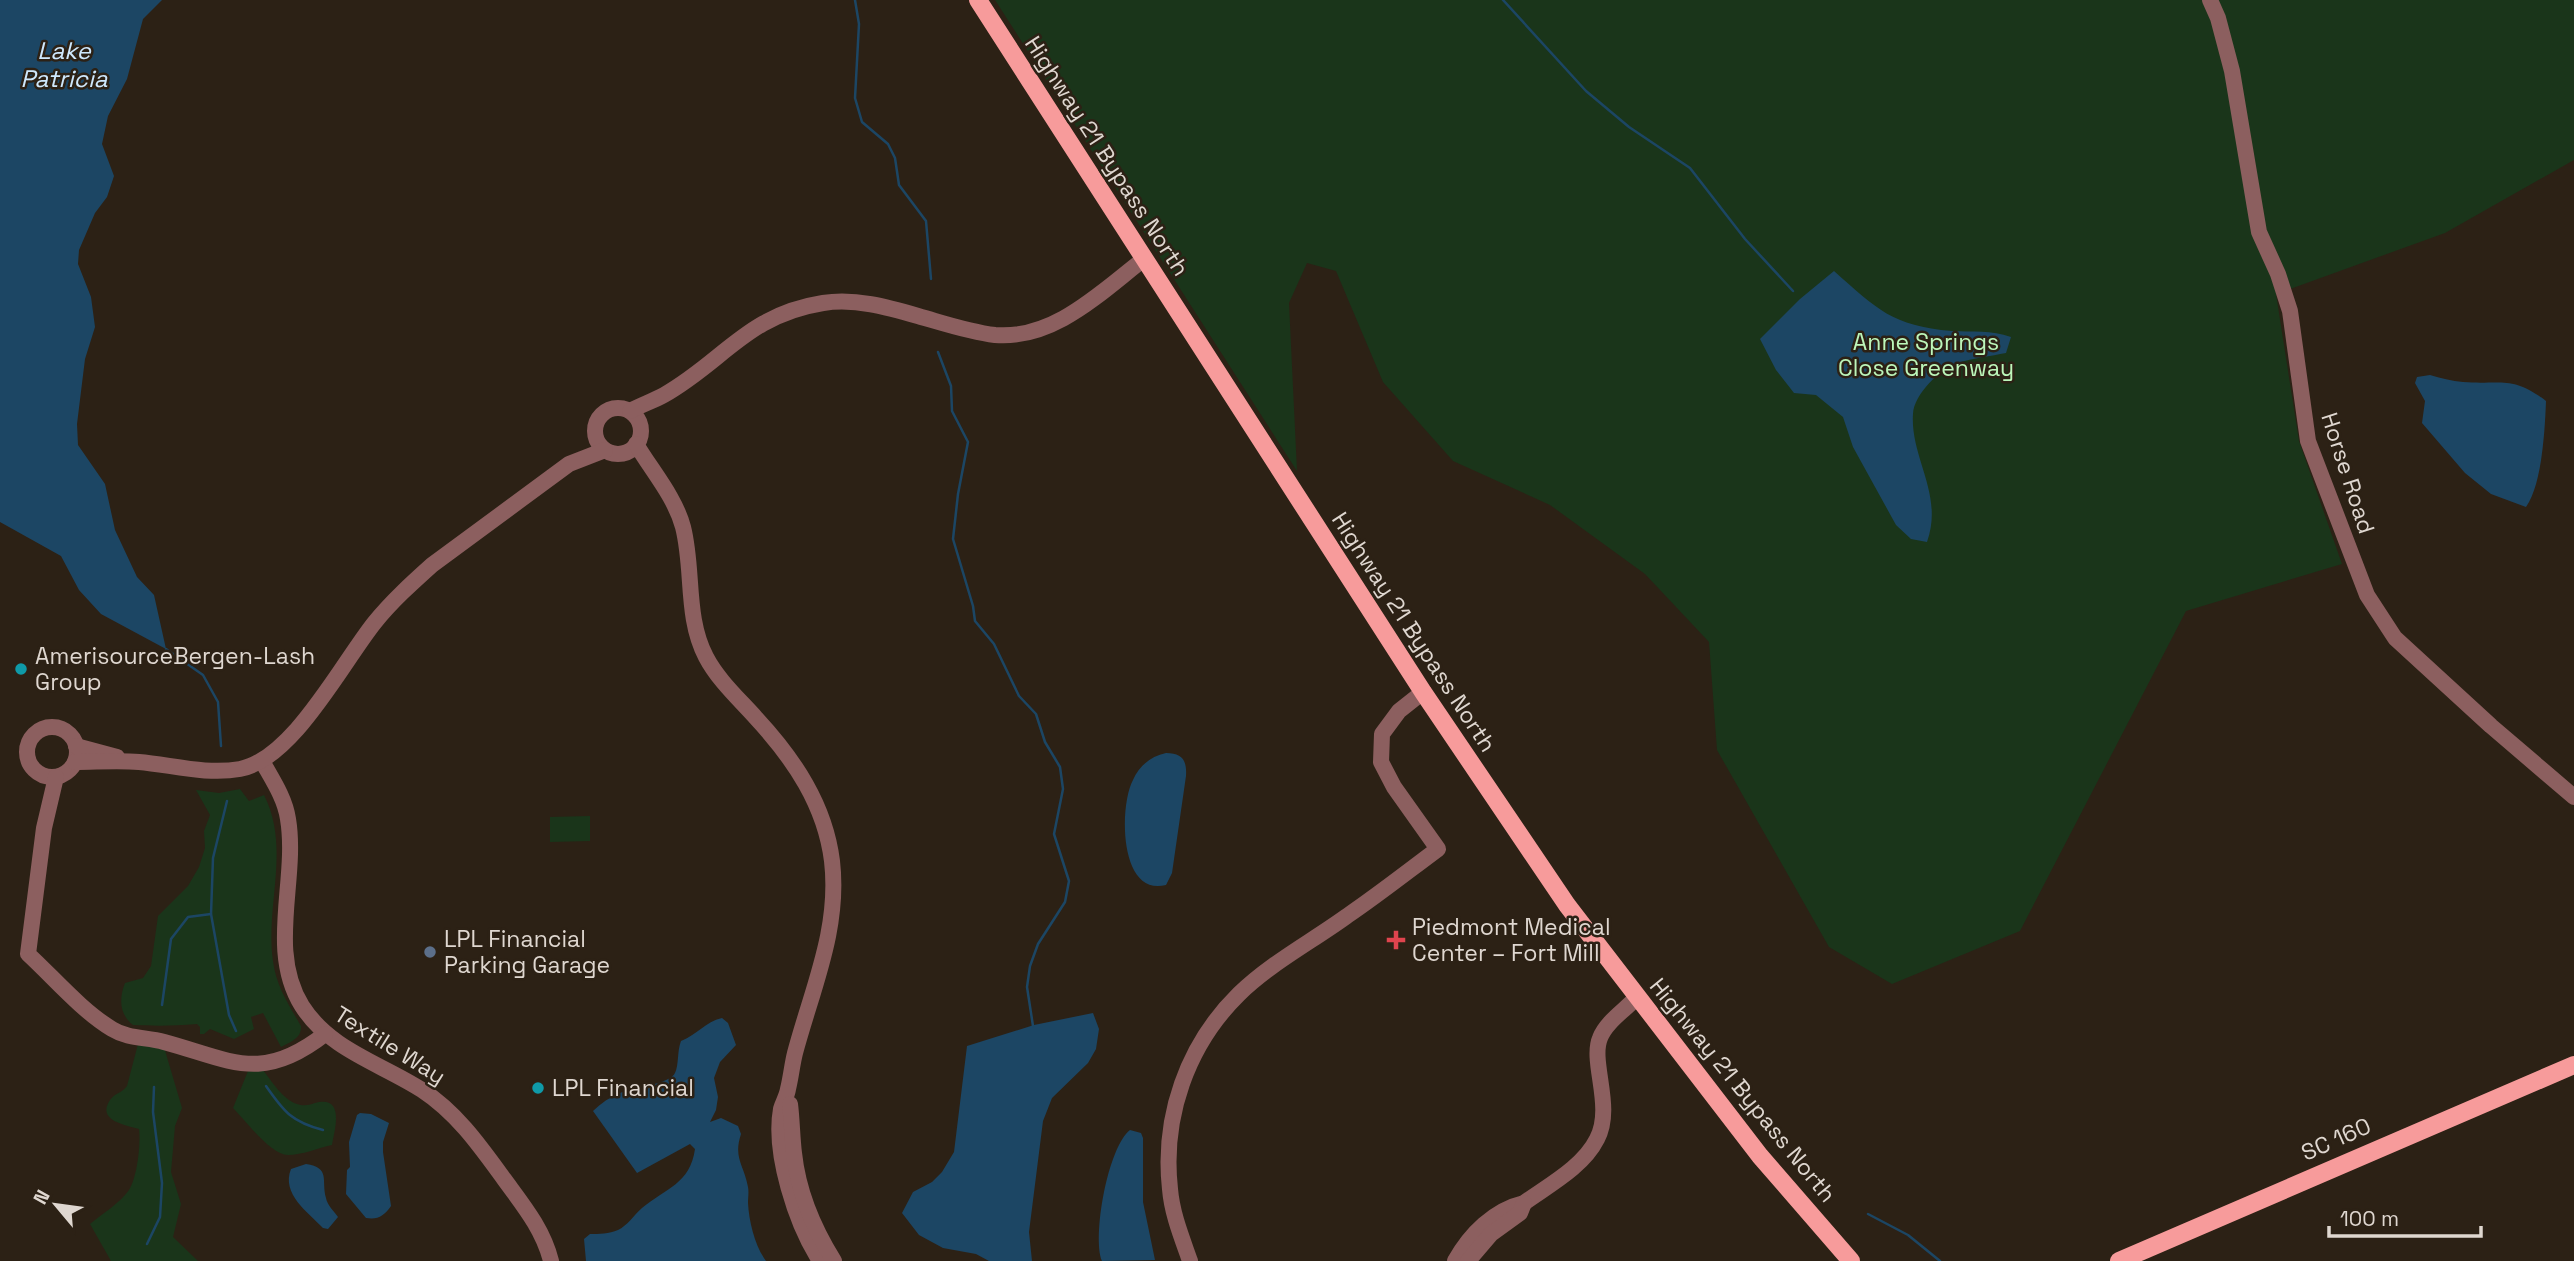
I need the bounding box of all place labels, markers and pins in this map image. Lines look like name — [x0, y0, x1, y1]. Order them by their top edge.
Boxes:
place label: AmerisourceBergen-Lash Group — [35, 641, 315, 697]
marker: AmerisourceBergen-Lash Group — [13, 661, 29, 677]
place label: Piedmont Medical Center – Fort Mill — [1412, 912, 1611, 968]
place label: LPL Financial Parking Garage — [444, 924, 610, 980]
marker: Piedmont Medical Center – Fort Mill — [1386, 930, 1406, 950]
marker: LPL Financial Parking Garage — [422, 944, 438, 960]
place label: LPL Financial — [552, 1073, 694, 1103]
marker: LPL Financial — [530, 1080, 546, 1096]

